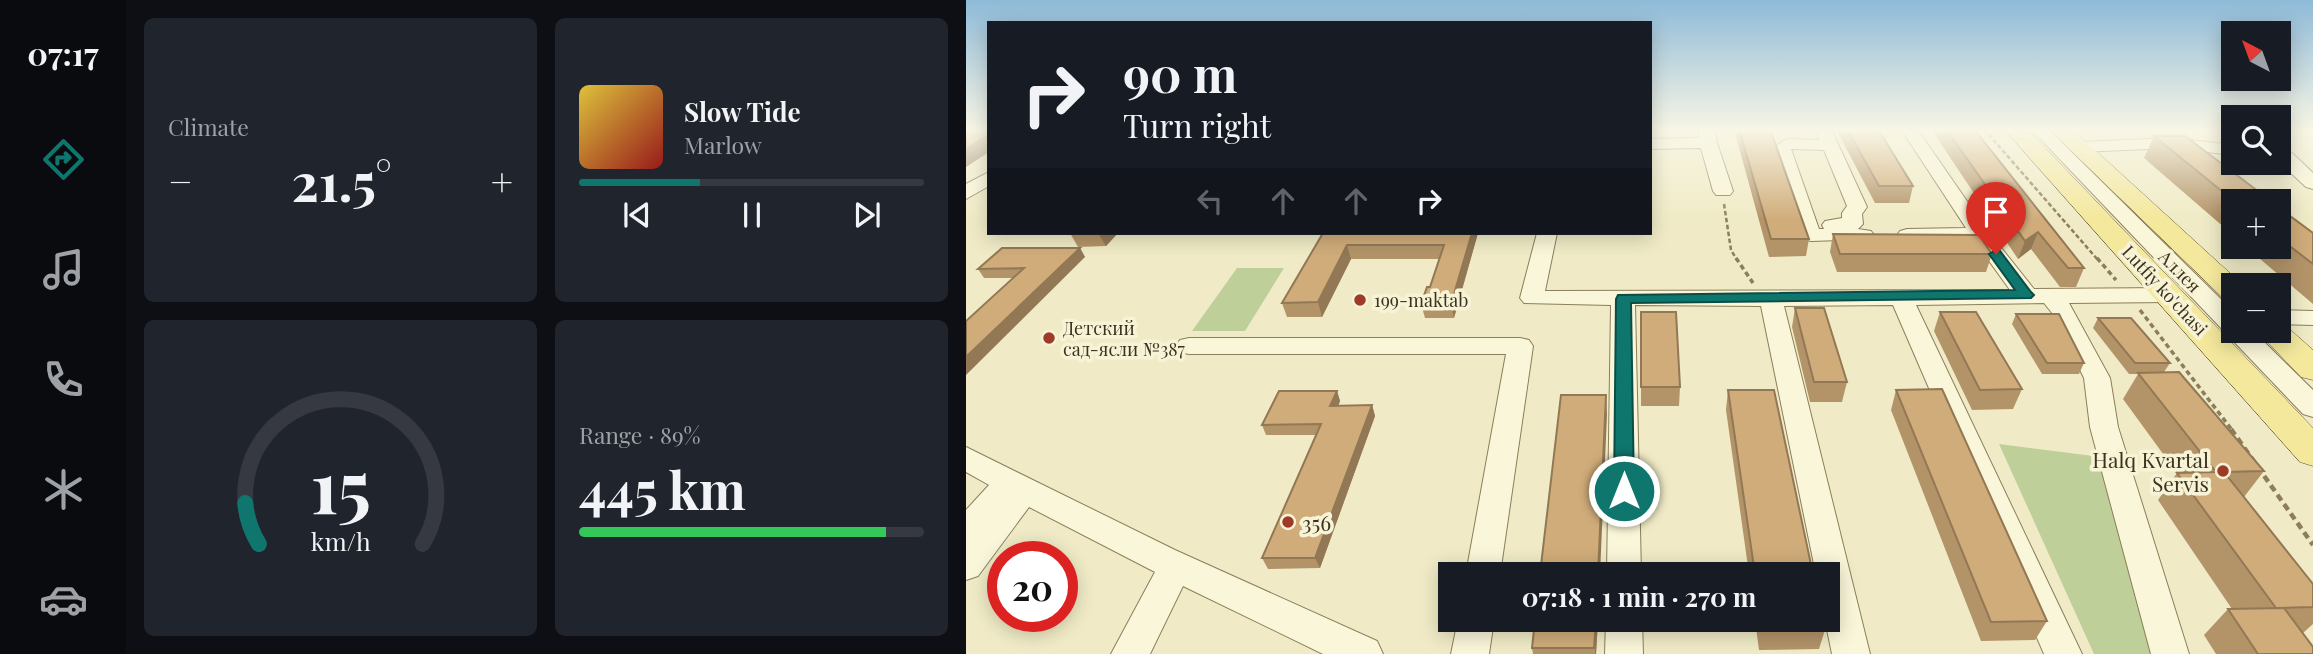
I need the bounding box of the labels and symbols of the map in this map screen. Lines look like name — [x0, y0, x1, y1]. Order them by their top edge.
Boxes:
north arrow — [2221, 21, 2291, 91]
pin — [1966, 182, 2026, 254]
street label: Lutfiy ko'chasi — [2117, 240, 2213, 340]
street label: Аллея — [2153, 244, 2207, 298]
place label: 199-maktab — [1374, 288, 1468, 312]
marker: 199-maktab — [1352, 292, 1368, 308]
place label: Детский сад-ясли №387 — [1063, 316, 1186, 361]
marker: Детский сад-ясли №387 — [1041, 330, 1057, 346]
place label: Halq Kvartal Servis — [2092, 445, 2209, 497]
position arrow — [1587, 454, 1661, 528]
marker: Halq Kvartal Servis — [2215, 463, 2231, 479]
place label: 356 — [1302, 508, 1331, 536]
marker: 356 — [1280, 514, 1296, 530]
speed limit sign: 20 — [987, 541, 1078, 632]

